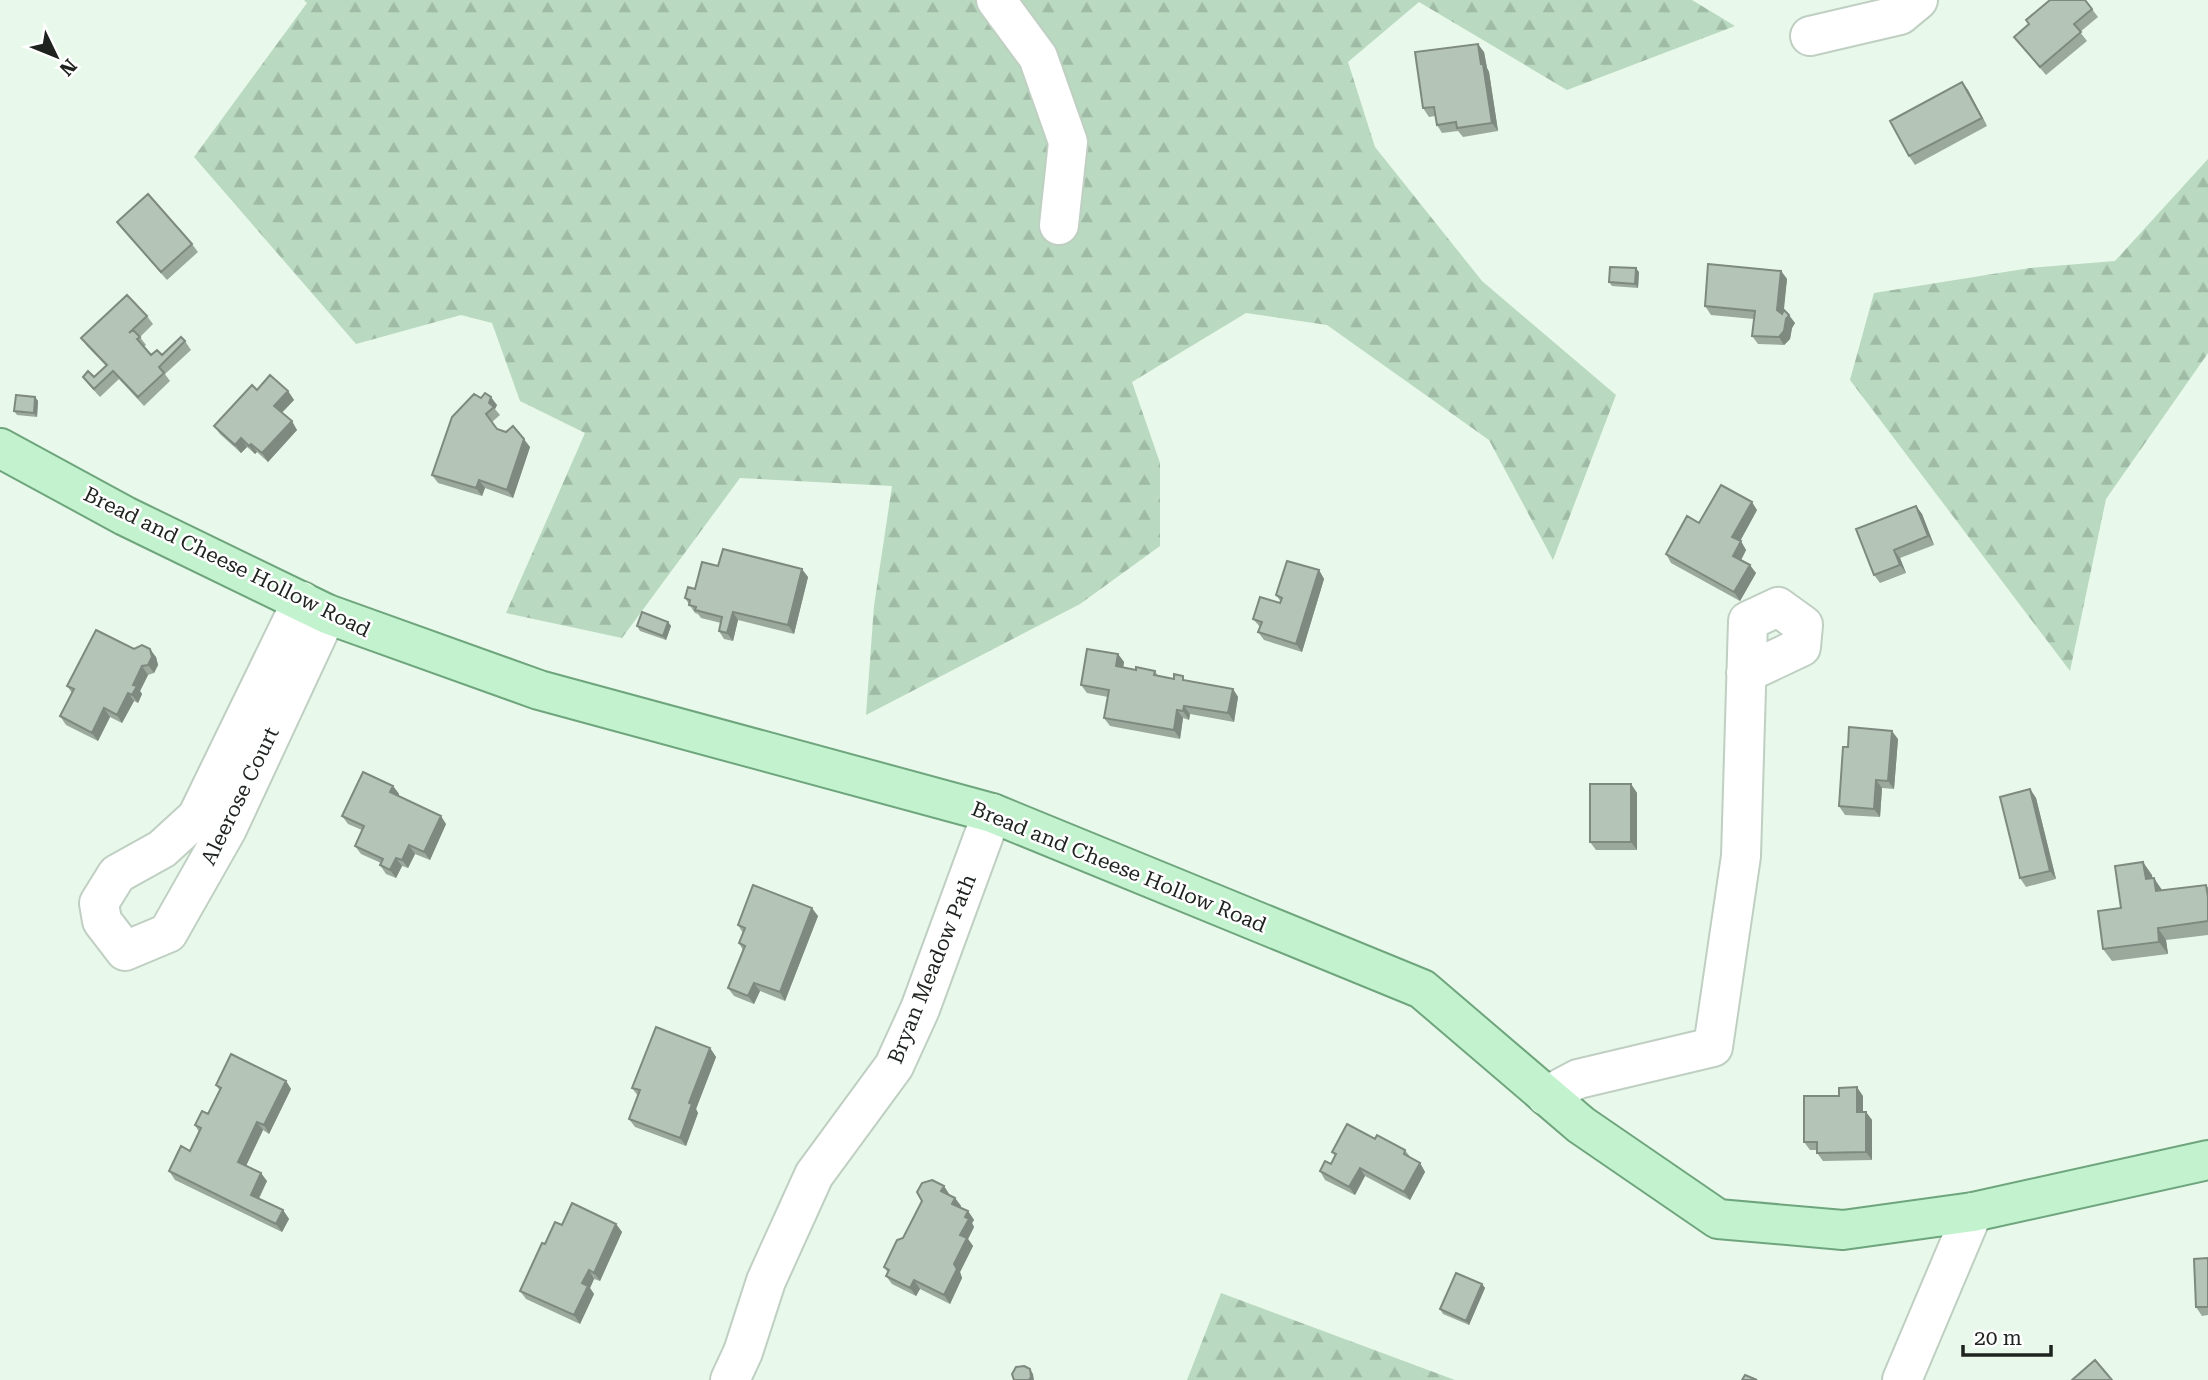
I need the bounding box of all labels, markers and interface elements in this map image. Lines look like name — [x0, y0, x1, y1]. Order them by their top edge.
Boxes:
north arrow — [21, 21, 91, 91]
text: N — [54, 54, 81, 81]
street label: Bread and Cheese Hollow Road — [80, 482, 375, 642]
street label: Aleerose Court — [196, 723, 284, 869]
street label: Bread and Cheese Hollow Road — [968, 797, 1270, 938]
street label: Bryan Meadow Path — [883, 871, 981, 1067]
scale bar — [1963, 1314, 2050, 1358]
text: 20 m — [1974, 1326, 2022, 1350]

